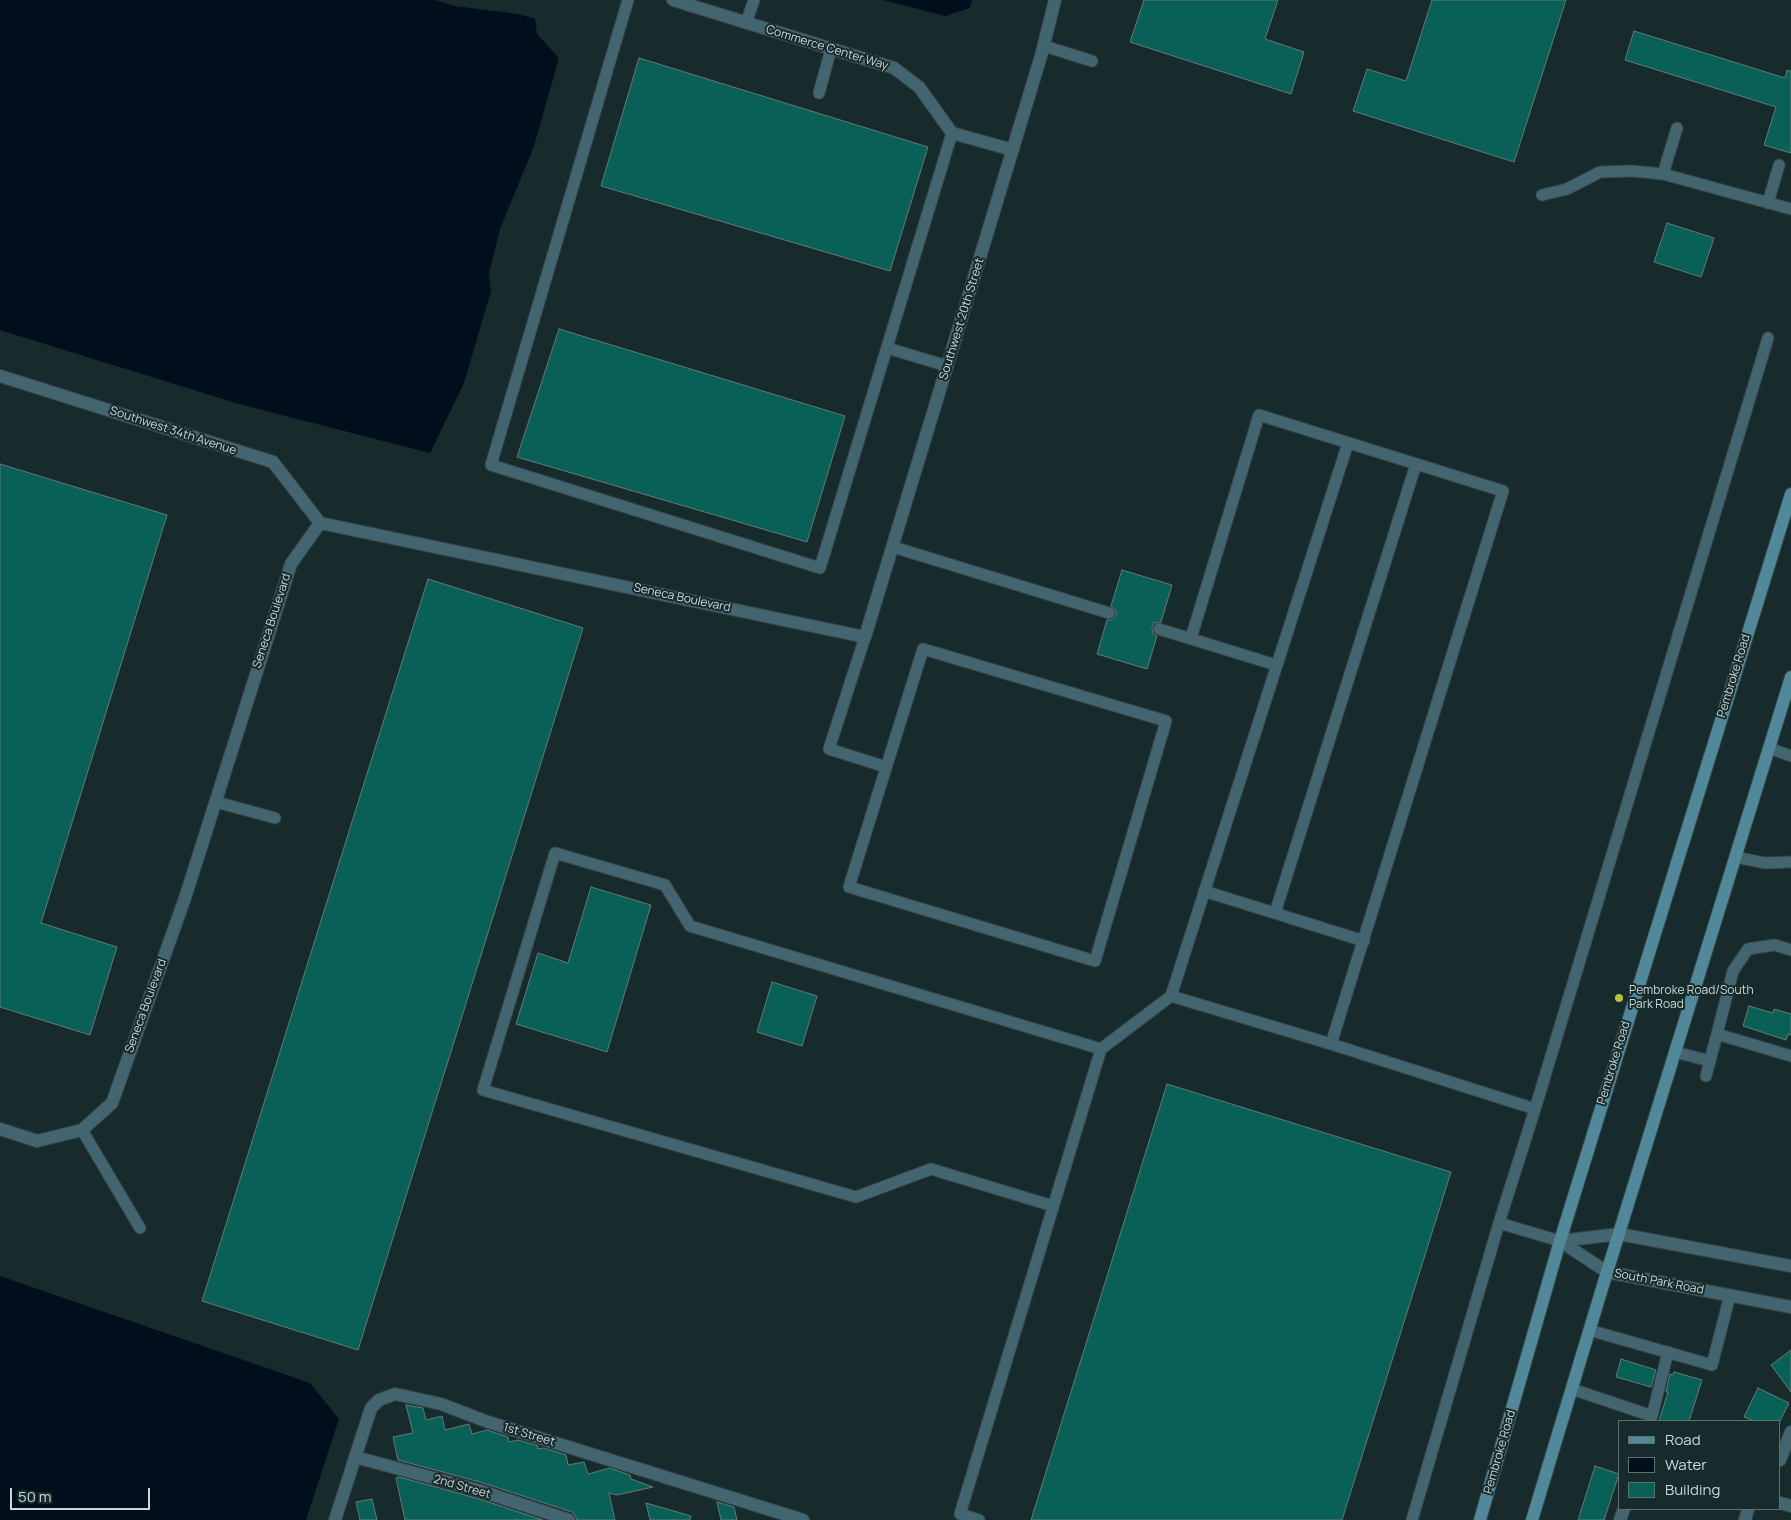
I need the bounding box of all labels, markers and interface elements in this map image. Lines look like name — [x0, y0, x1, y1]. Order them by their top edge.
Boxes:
street label: Commerce Center Way — [764, 23, 890, 73]
street label: Southwest 20th Street — [937, 256, 987, 382]
street label: Southwest 34th Avenue — [108, 404, 238, 458]
street label: Seneca Boulevard — [250, 572, 294, 670]
street label: Seneca Boulevard — [632, 581, 732, 615]
street label: Pembroke Road — [1714, 633, 1754, 719]
street label: Seneca Boulevard — [122, 957, 170, 1055]
place label: Pembroke Road/South Park Road — [1629, 984, 1754, 1012]
marker: Pembroke Road/South Park Road — [1613, 992, 1625, 1004]
street label: Pembroke Road — [1594, 1020, 1634, 1106]
street label: South Park Road — [1613, 1266, 1705, 1298]
street label: Pembroke Road — [1481, 1409, 1519, 1495]
street label: 1st Street — [501, 1420, 557, 1450]
legend — [1618, 1420, 1781, 1510]
text: Road — [1665, 1429, 1701, 1450]
text: Water — [1665, 1454, 1707, 1475]
street label: 2nd Street — [432, 1472, 492, 1502]
scale bar — [12, 1478, 152, 1510]
text: Building — [1665, 1479, 1720, 1500]
text: 50 m — [18, 1486, 52, 1507]

